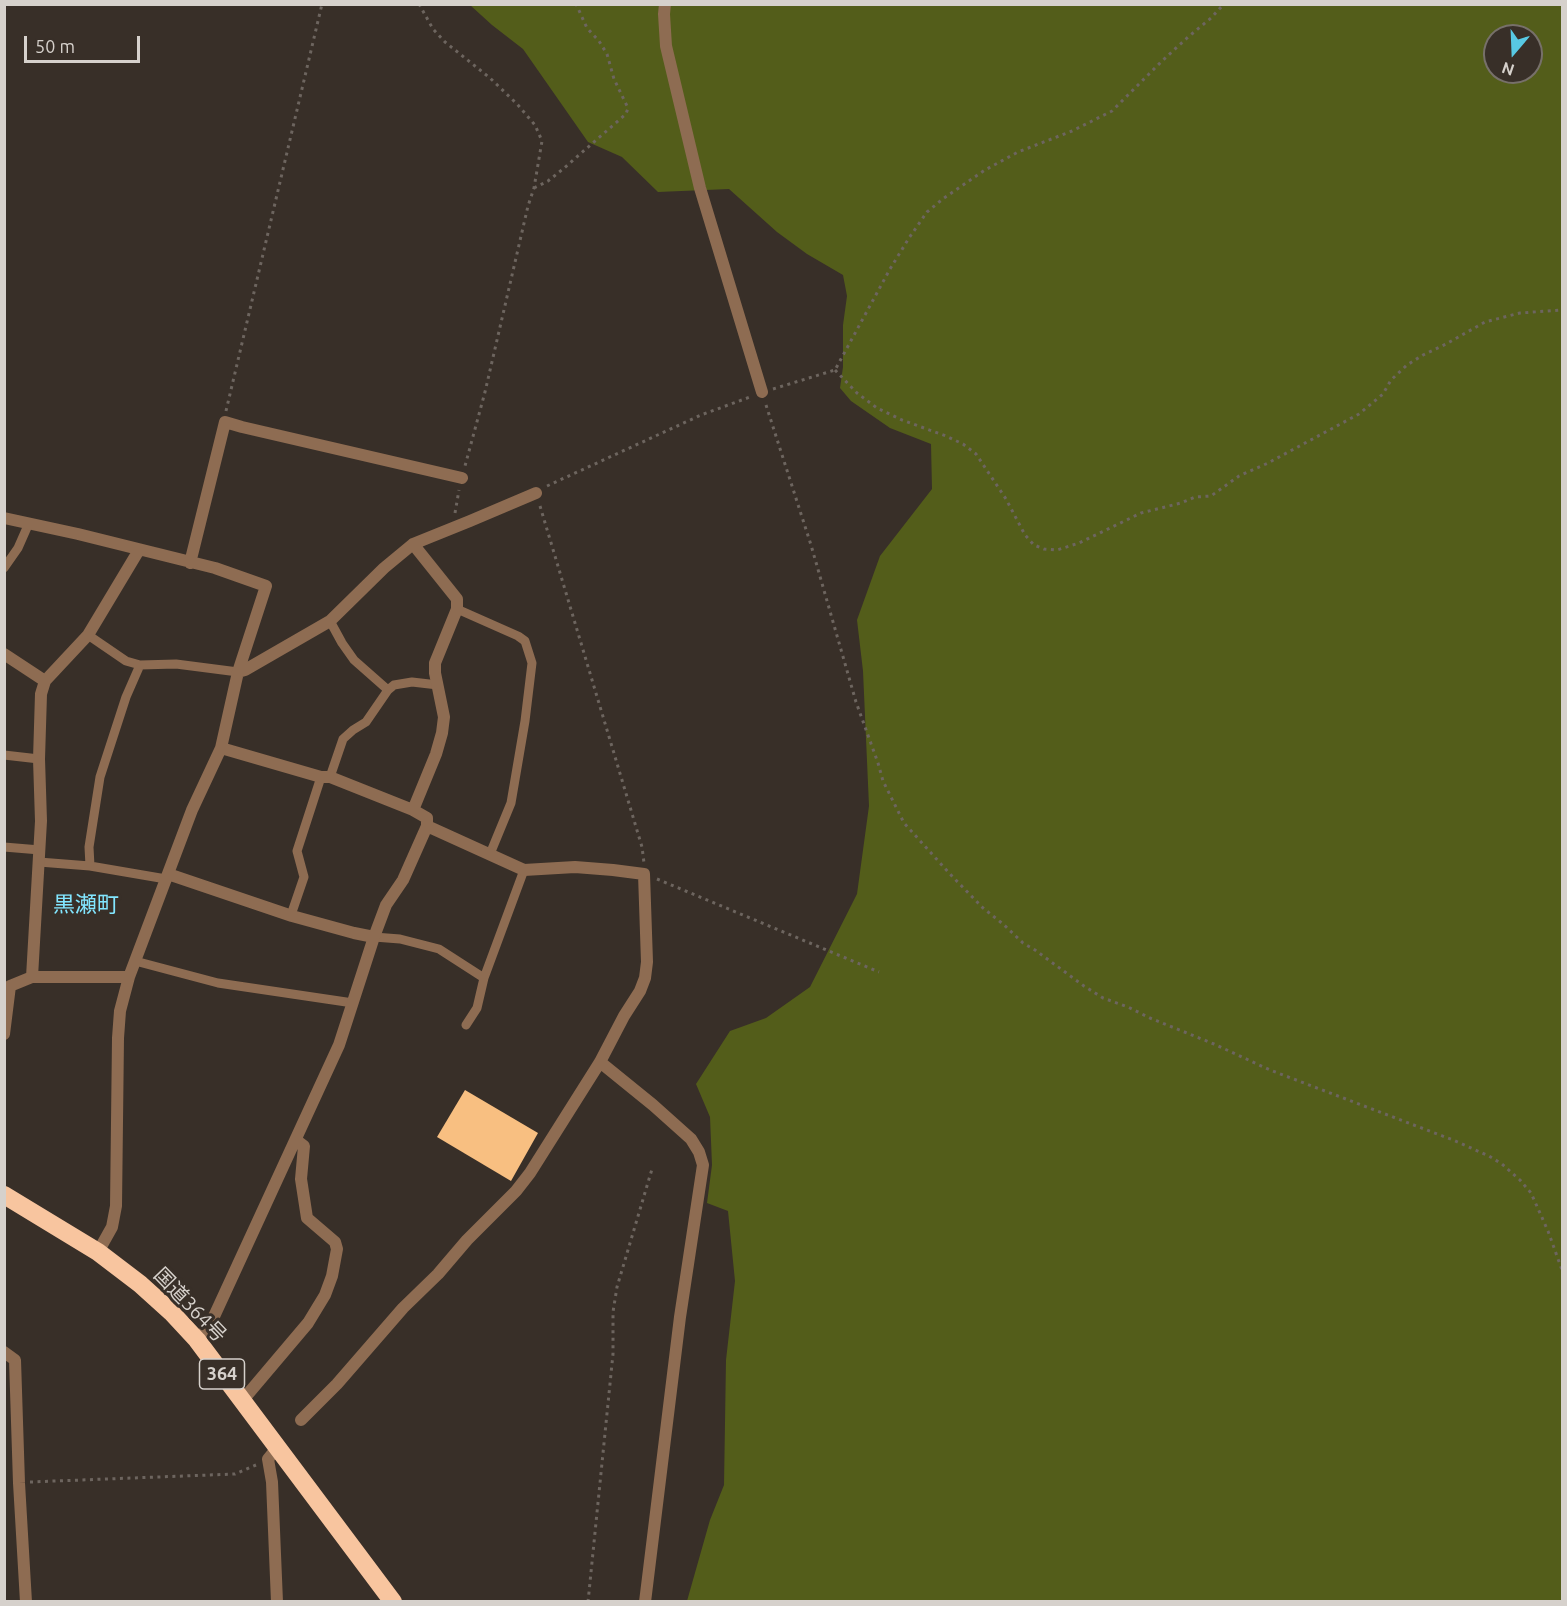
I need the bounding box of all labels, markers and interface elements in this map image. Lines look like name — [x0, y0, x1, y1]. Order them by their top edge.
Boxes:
scale bar — [27, 24, 142, 62]
north arrow — [1483, 24, 1543, 84]
text: 50 m — [35, 36, 75, 56]
text: N — [1499, 59, 1516, 80]
district label: 黒瀬町 — [53, 892, 119, 918]
street label: 国道364号 — [149, 1263, 231, 1347]
road number: 364 — [200, 1359, 244, 1389]

